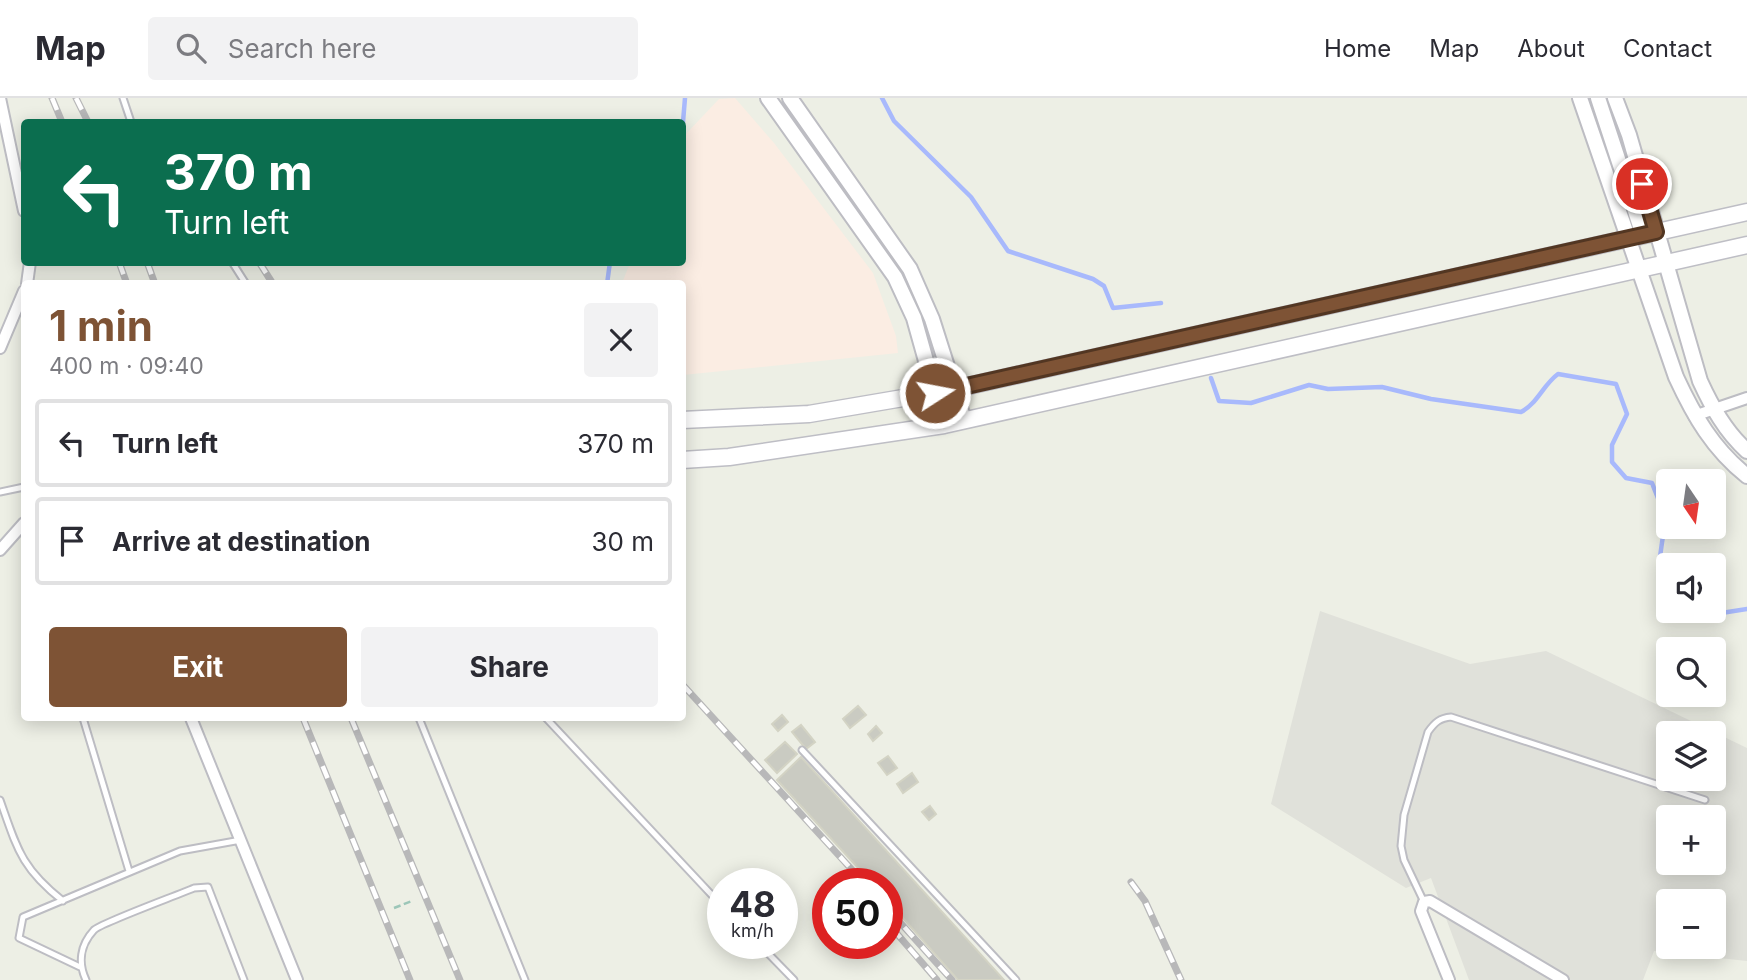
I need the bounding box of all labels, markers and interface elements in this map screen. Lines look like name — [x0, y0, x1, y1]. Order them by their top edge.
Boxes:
search box — [148, 17, 638, 80]
text: Map — [35, 28, 106, 68]
icon: search — [172, 29, 210, 67]
text: Search here — [228, 33, 376, 64]
text: Home — [1324, 34, 1391, 63]
text: Map — [1429, 34, 1479, 63]
text: About — [1517, 34, 1585, 63]
text: Contact — [1623, 34, 1712, 63]
text: 370 m — [164, 143, 313, 202]
icon: left — [49, 147, 140, 238]
pin — [1612, 154, 1672, 214]
icon: arrive — [1623, 165, 1661, 203]
text: Turn left — [164, 203, 289, 242]
text: 1 min — [49, 300, 153, 351]
button: close — [584, 303, 658, 377]
text: 400 m · 09:40 — [49, 352, 204, 380]
position arrow — [898, 356, 972, 430]
icon: left — [53, 424, 91, 462]
text: Turn left — [112, 428, 218, 459]
text: 370 m — [577, 428, 654, 459]
north arrow — [1656, 469, 1726, 539]
map controls — [1656, 469, 1726, 959]
icon: arrive — [53, 522, 91, 560]
text: Arrive at destination — [112, 526, 371, 557]
text: 30 m — [591, 526, 654, 557]
button: sound — [1656, 553, 1726, 623]
button: Exit — [49, 627, 347, 707]
button: Share — [361, 627, 658, 707]
button: search — [1656, 637, 1726, 707]
button: layers — [1656, 721, 1726, 791]
button: + — [1656, 805, 1726, 875]
speed limit sign: 50 — [812, 868, 903, 959]
text: 48 — [729, 883, 776, 925]
button: − — [1656, 889, 1726, 959]
text: km/h — [731, 920, 774, 941]

